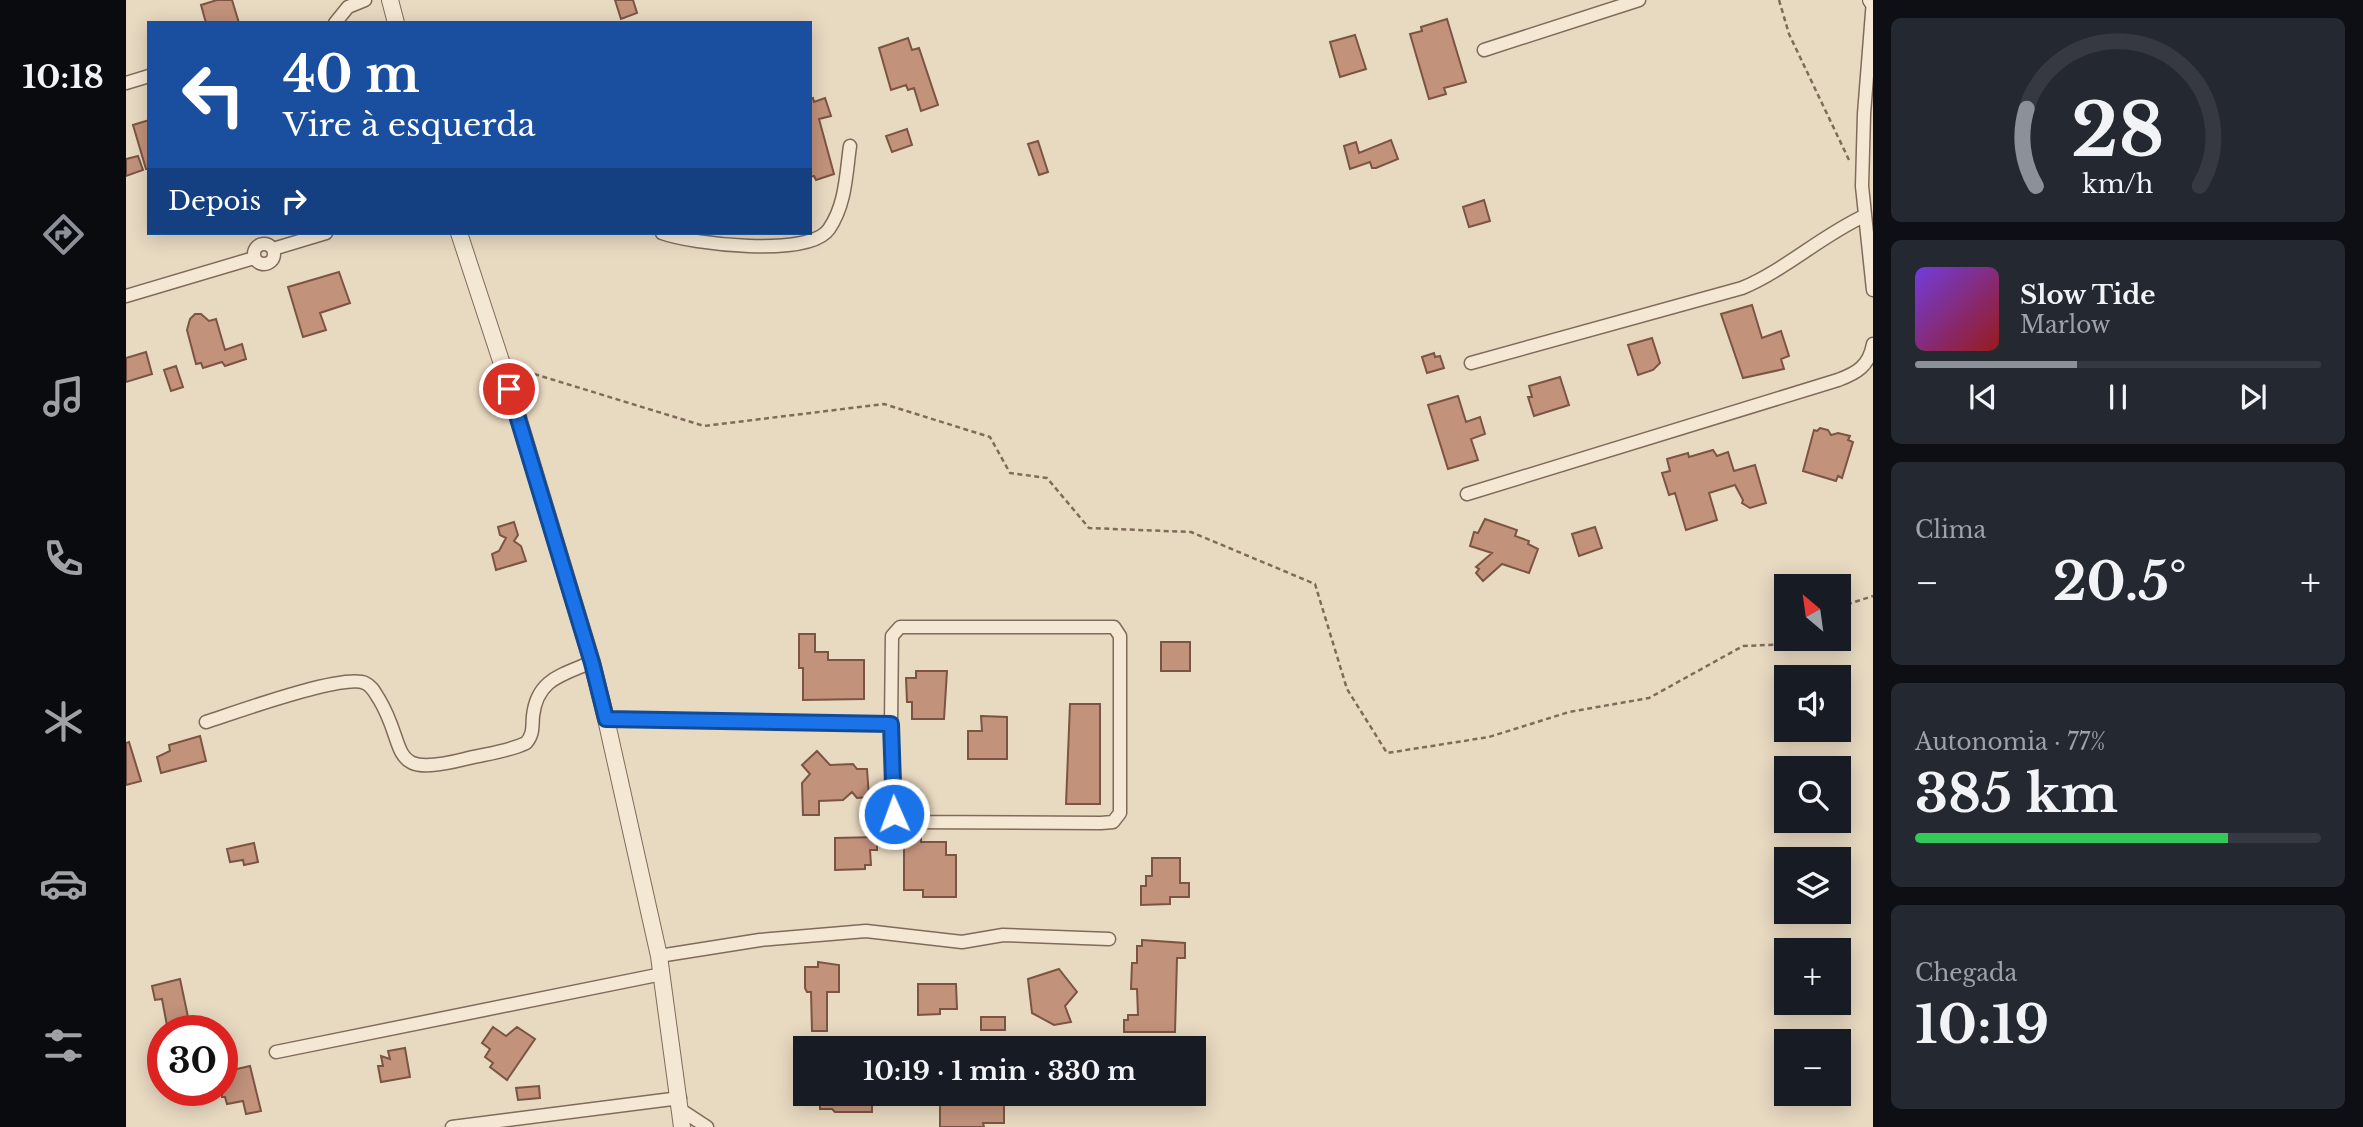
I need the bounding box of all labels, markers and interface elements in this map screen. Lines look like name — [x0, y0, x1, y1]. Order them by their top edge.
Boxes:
text: 40 m — [283, 44, 420, 105]
icon: left — [168, 49, 259, 140]
text: 10:18 — [22, 57, 104, 97]
text: 28 — [2071, 85, 2165, 176]
text: Vire à esquerda — [283, 105, 536, 145]
text: km/h — [2083, 169, 2153, 200]
icon: right — [275, 182, 313, 220]
text: Depois — [168, 185, 261, 217]
icon: directions — [39, 210, 88, 259]
text: Slow Tide — [2020, 279, 2156, 311]
text: Marlow — [2020, 311, 2110, 339]
pin — [479, 359, 539, 419]
icon: arrive — [490, 370, 528, 408]
icon: music — [39, 372, 88, 421]
icon: previous — [1964, 378, 2002, 416]
icon: pause — [2099, 378, 2137, 416]
icon: next — [2234, 378, 2272, 416]
text: Clima — [1915, 516, 1986, 544]
icon: phone — [39, 534, 88, 583]
text: 20.5° — [2053, 550, 2187, 614]
text: − — [1915, 559, 1939, 606]
text: + — [2300, 559, 2321, 606]
north arrow — [1774, 574, 1852, 651]
map controls — [1774, 574, 1851, 1106]
button: sound — [1774, 665, 1851, 742]
icon: climate — [39, 697, 88, 746]
text: Autonomia · 77% — [1915, 728, 2106, 756]
button: search — [1774, 756, 1851, 833]
text: 385 km — [1915, 762, 2118, 826]
position arrow — [857, 777, 931, 851]
button: layers — [1774, 847, 1851, 924]
icon: car — [39, 859, 88, 908]
button: + — [1774, 938, 1851, 1015]
text: Chegada — [1915, 959, 2017, 987]
text: 10:19 — [1915, 993, 2049, 1057]
speed limit sign: 30 — [147, 1015, 238, 1106]
icon: filters — [39, 1021, 88, 1070]
button: − — [1774, 1029, 1851, 1106]
text: 10:19 · 1 min · 330 m — [863, 1055, 1136, 1087]

